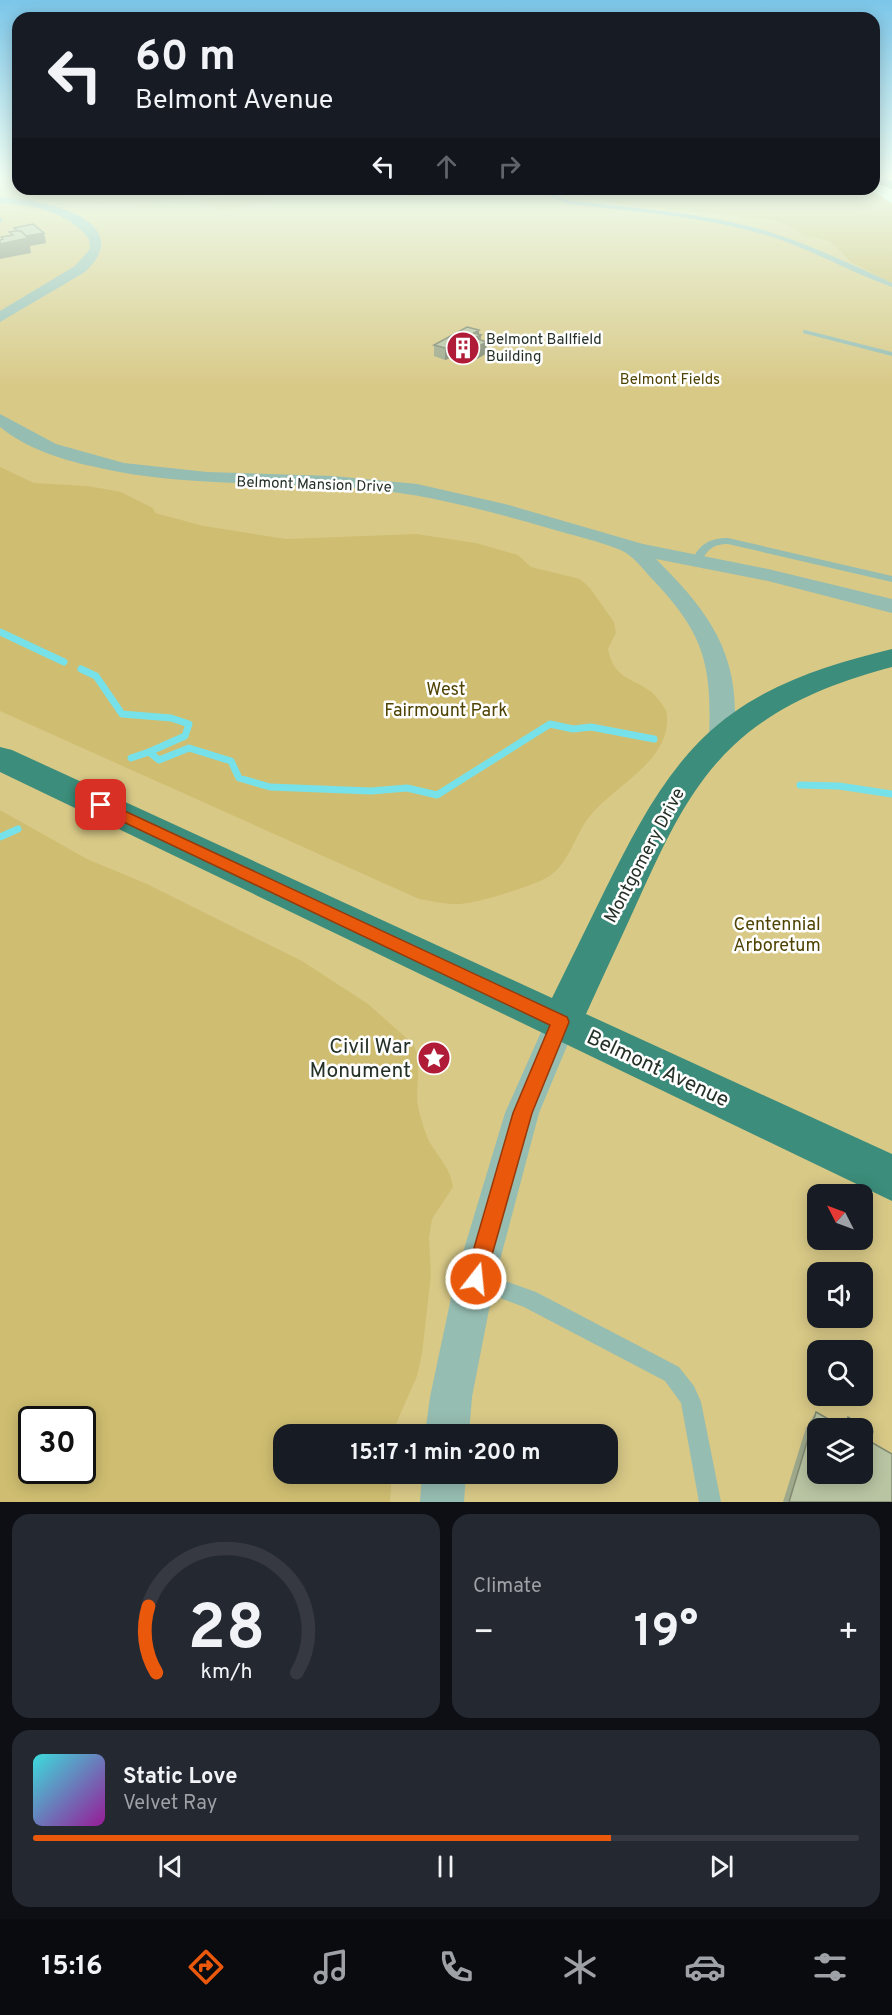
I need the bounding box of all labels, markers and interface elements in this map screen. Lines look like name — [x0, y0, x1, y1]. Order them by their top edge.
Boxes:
text: 60 m — [135, 32, 236, 85]
icon: left — [36, 36, 114, 114]
text: Belmont Avenue — [135, 84, 333, 118]
icon: left — [367, 150, 400, 183]
icon: ahead — [430, 150, 463, 183]
icon: right — [493, 150, 526, 183]
building icon: Belmont Ballfield Building — [445, 330, 481, 366]
place label: Belmont Ballfield Building — [486, 331, 602, 367]
park label: Belmont Fields — [620, 371, 720, 390]
street label: Belmont Mansion Drive — [236, 473, 392, 498]
park label: West Fairmount Park — [384, 679, 508, 723]
pin — [75, 779, 126, 830]
street label: Montgomery Drive — [600, 784, 691, 927]
icon: arrive — [84, 788, 117, 821]
park label: Centennial Arboretum — [733, 914, 821, 958]
street label: Belmont Avenue — [582, 1025, 733, 1114]
place label: Civil War Monument — [310, 1034, 411, 1085]
place icon: Civil War Monument — [416, 1040, 452, 1076]
north arrow — [807, 1184, 873, 1250]
map controls — [807, 1184, 873, 1484]
position arrow — [444, 1247, 508, 1311]
button: sound — [807, 1262, 873, 1328]
button: search — [807, 1340, 873, 1406]
speed limit sign: 30 — [18, 1406, 96, 1484]
button: layers — [807, 1418, 873, 1484]
text: 15:17 · 1 min · 200 m — [350, 1440, 541, 1467]
text: Climate — [473, 1574, 542, 1600]
text: 28 — [187, 1592, 265, 1671]
text: 19° — [634, 1605, 698, 1662]
text: − — [473, 1613, 494, 1655]
text: + — [838, 1613, 859, 1655]
text: km/h — [200, 1659, 252, 1686]
text: Static Love — [123, 1764, 237, 1791]
text: Velvet Ray — [123, 1791, 217, 1817]
icon: previous — [154, 1850, 187, 1883]
icon: pause — [429, 1850, 462, 1883]
icon: next — [705, 1850, 738, 1883]
icon: directions — [185, 1946, 227, 1988]
icon: music — [310, 1946, 352, 1988]
icon: phone — [435, 1946, 477, 1988]
icon: climate — [559, 1946, 601, 1988]
icon: car — [684, 1946, 726, 1988]
icon: filters — [809, 1946, 851, 1988]
text: 15:16 — [41, 1950, 103, 1984]

